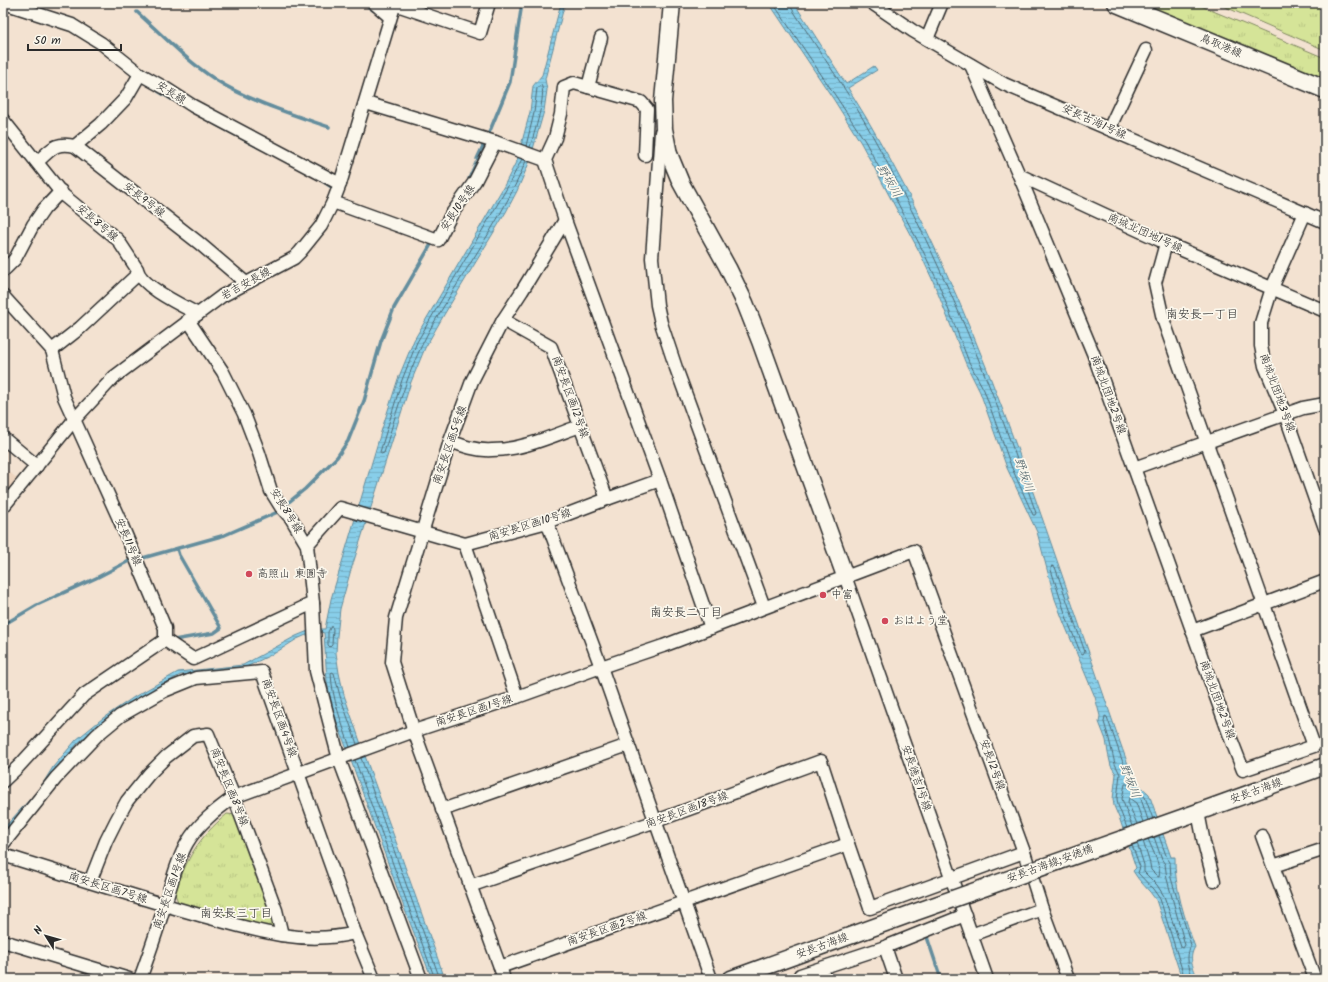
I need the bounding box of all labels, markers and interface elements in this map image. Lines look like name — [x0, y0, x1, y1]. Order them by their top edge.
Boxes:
scale bar — [28, 26, 121, 52]
street label: 鳥取港線 — [1197, 29, 1245, 63]
text: 50 m — [34, 31, 61, 50]
street label: 安長線 — [152, 77, 190, 109]
street label: 安長古海1号線 — [1059, 100, 1129, 144]
water label: 野坂川 — [872, 161, 906, 201]
street label: 安長9号線 — [119, 178, 169, 222]
street label: 安長10号線 — [436, 181, 480, 235]
street label: 安長8号線 — [72, 200, 122, 246]
street label: 南城北団地1号線 — [1105, 208, 1185, 258]
street label: 岩吉安長線 — [218, 263, 274, 305]
district label: 南安長一丁目 — [1166, 305, 1238, 324]
street label: 南城北団地3号線 — [1254, 351, 1300, 435]
street label: 南安長区画12号線 — [547, 353, 593, 441]
street label: 南城北団地2号線 — [1085, 353, 1131, 437]
street label: 南安長区画5号線 — [428, 403, 472, 487]
water label: 野坂川 — [1009, 455, 1039, 495]
street label: 安長8号線 — [265, 485, 307, 537]
street label: 南安長区画10号線 — [486, 504, 574, 546]
street label: 安長11号線 — [110, 515, 146, 569]
place label: 高照山 東圓寺 — [257, 565, 327, 583]
marker: 高照山 東圓寺 — [244, 569, 254, 579]
place label: 中富 — [831, 586, 853, 604]
marker: 中富 — [818, 590, 828, 600]
district label: 南安長二丁目 — [650, 603, 722, 622]
place label: おはよう堂 — [893, 612, 948, 630]
marker: おはよう堂 — [880, 616, 890, 626]
street label: 南城北団地2号線 — [1194, 658, 1240, 742]
street label: 南安長区画4号線 — [256, 676, 302, 760]
street label: 南安長区画1号線 — [433, 690, 515, 732]
street label: 安長12号線 — [974, 737, 1010, 793]
street label: 安長徳吉1号線 — [896, 742, 936, 814]
street label: 南安長区画8号線 — [205, 745, 253, 829]
water label: 野坂川 — [1115, 761, 1145, 801]
street label: 安長古海線 — [1227, 773, 1285, 809]
street label: 南安長区画18号線 — [643, 787, 731, 833]
street label: 安長古海線;安徳橋 — [1004, 840, 1096, 888]
street label: 南安長区画1号線 — [148, 850, 192, 932]
street label: 南安長区画7号線 — [66, 867, 150, 909]
district label: 南安長三丁目 — [200, 904, 272, 923]
street label: 南安長区画2号線 — [565, 907, 649, 951]
north arrow — [26, 916, 66, 956]
text: N — [30, 922, 48, 939]
street label: 安長古海線 — [793, 928, 851, 964]

